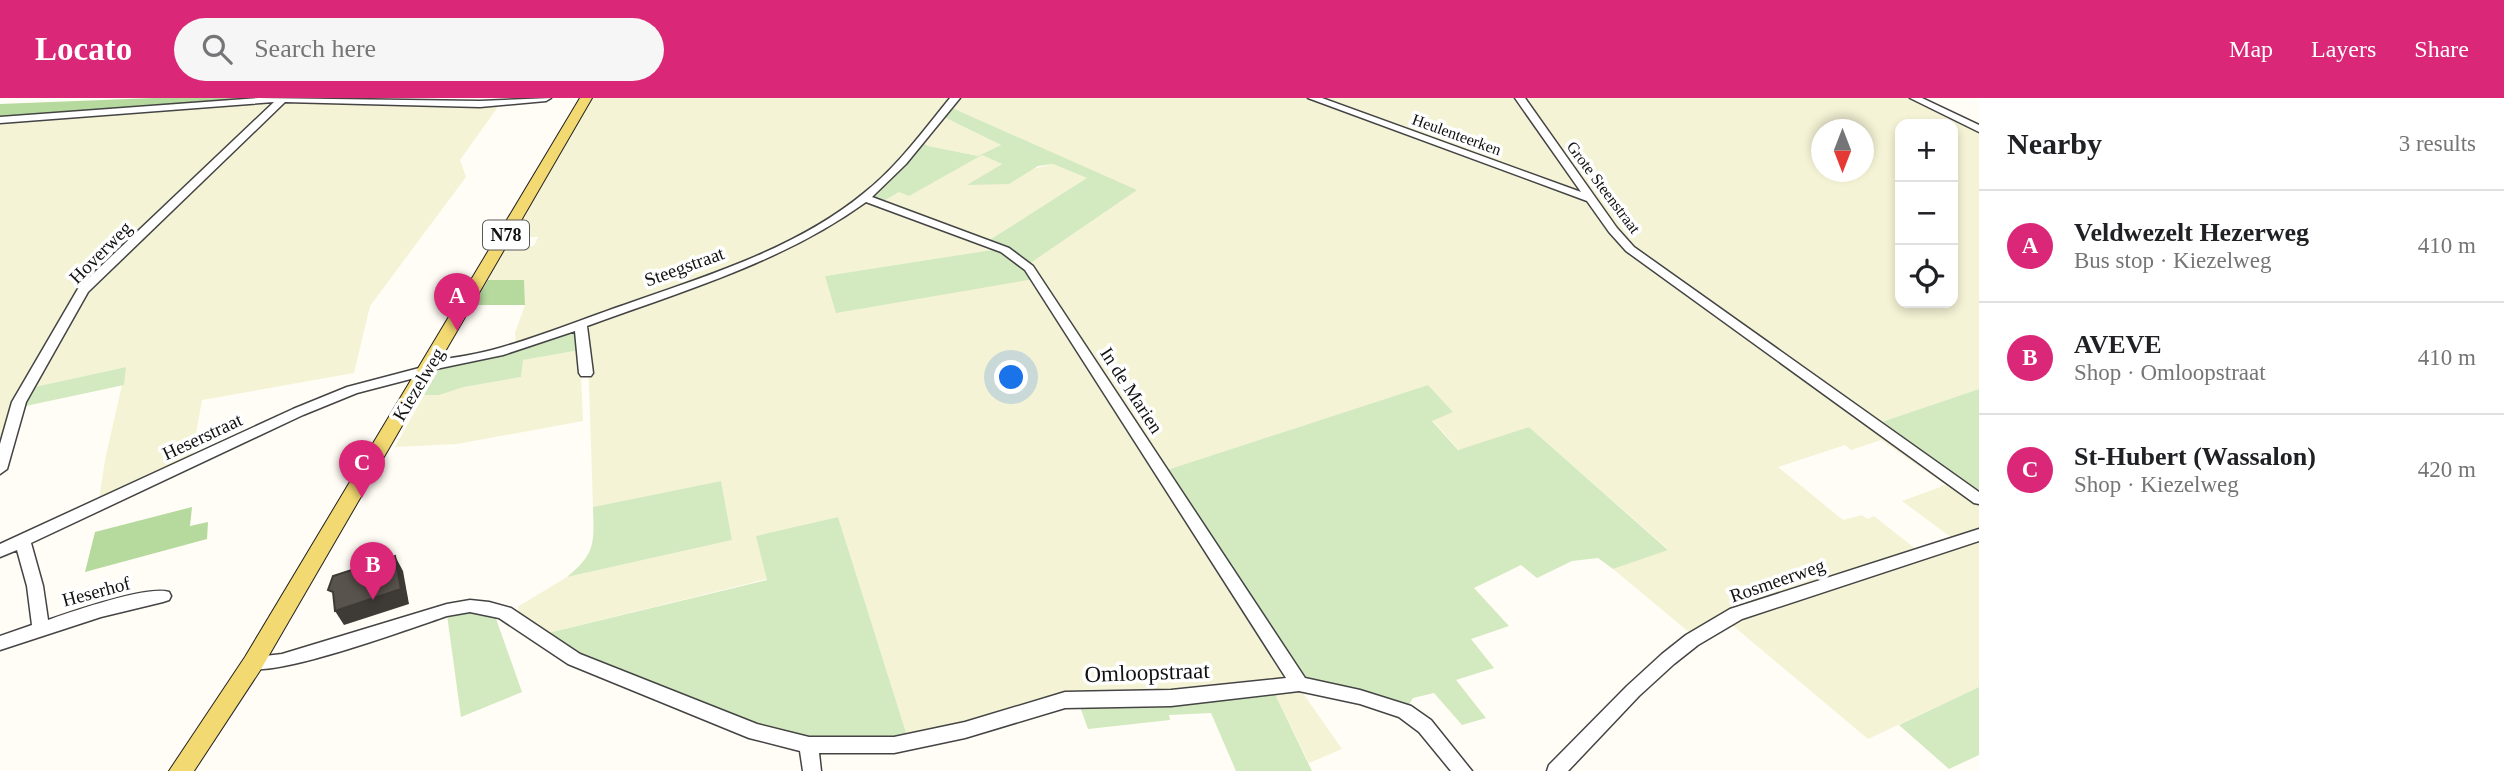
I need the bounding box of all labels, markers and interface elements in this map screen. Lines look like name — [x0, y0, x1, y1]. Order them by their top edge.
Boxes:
search box — [174, 18, 664, 81]
icon: search — [198, 30, 236, 68]
text: Locato — [35, 31, 132, 67]
text: Search here — [254, 34, 376, 63]
text: Map — [2229, 36, 2273, 62]
text: Layers — [2311, 36, 2376, 62]
text: Share — [2414, 36, 2469, 62]
street label: Heulenteerken — [1410, 111, 1504, 158]
north arrow — [1811, 119, 1874, 182]
map controls — [1895, 119, 1958, 308]
button: + — [1895, 119, 1958, 182]
text: Nearby — [2007, 127, 2102, 160]
text: 3 results — [2399, 131, 2476, 156]
street label: Grote Steenstraat — [1564, 138, 1644, 237]
button: − — [1895, 182, 1958, 245]
street label: Hoverweg — [65, 217, 136, 288]
text: Veldwezelt Hezerweg — [2074, 218, 2309, 247]
road number: N78 — [483, 220, 529, 250]
text: A — [2022, 233, 2038, 258]
text: 410 m — [2418, 233, 2476, 258]
street label: Steegstraat — [641, 242, 728, 291]
button: locate — [1895, 245, 1958, 308]
text: Bus stop · Kiezelweg — [2074, 248, 2271, 273]
pin: A — [434, 273, 480, 331]
text: AVEVE — [2074, 330, 2162, 359]
street label: In de Marien — [1096, 343, 1167, 438]
street label: Kiezelweg — [389, 344, 449, 424]
text: B — [2022, 345, 2038, 370]
text: 410 m — [2418, 345, 2476, 370]
your location — [994, 360, 1028, 394]
text: Shop · Omloopstraat — [2074, 360, 2266, 385]
street label: Heserstraat — [159, 409, 246, 464]
pin: C — [339, 440, 385, 498]
text: St-Hubert (Wassalon) — [2074, 442, 2316, 471]
text: C — [2022, 457, 2038, 482]
text: 420 m — [2418, 457, 2476, 482]
text: Shop · Kiezelweg — [2074, 472, 2239, 497]
pin: B — [350, 542, 396, 600]
street label: Rosmeerweg — [1727, 554, 1828, 607]
street label: Heserhof — [60, 572, 133, 611]
street label: Omloopstraat — [1084, 658, 1211, 687]

